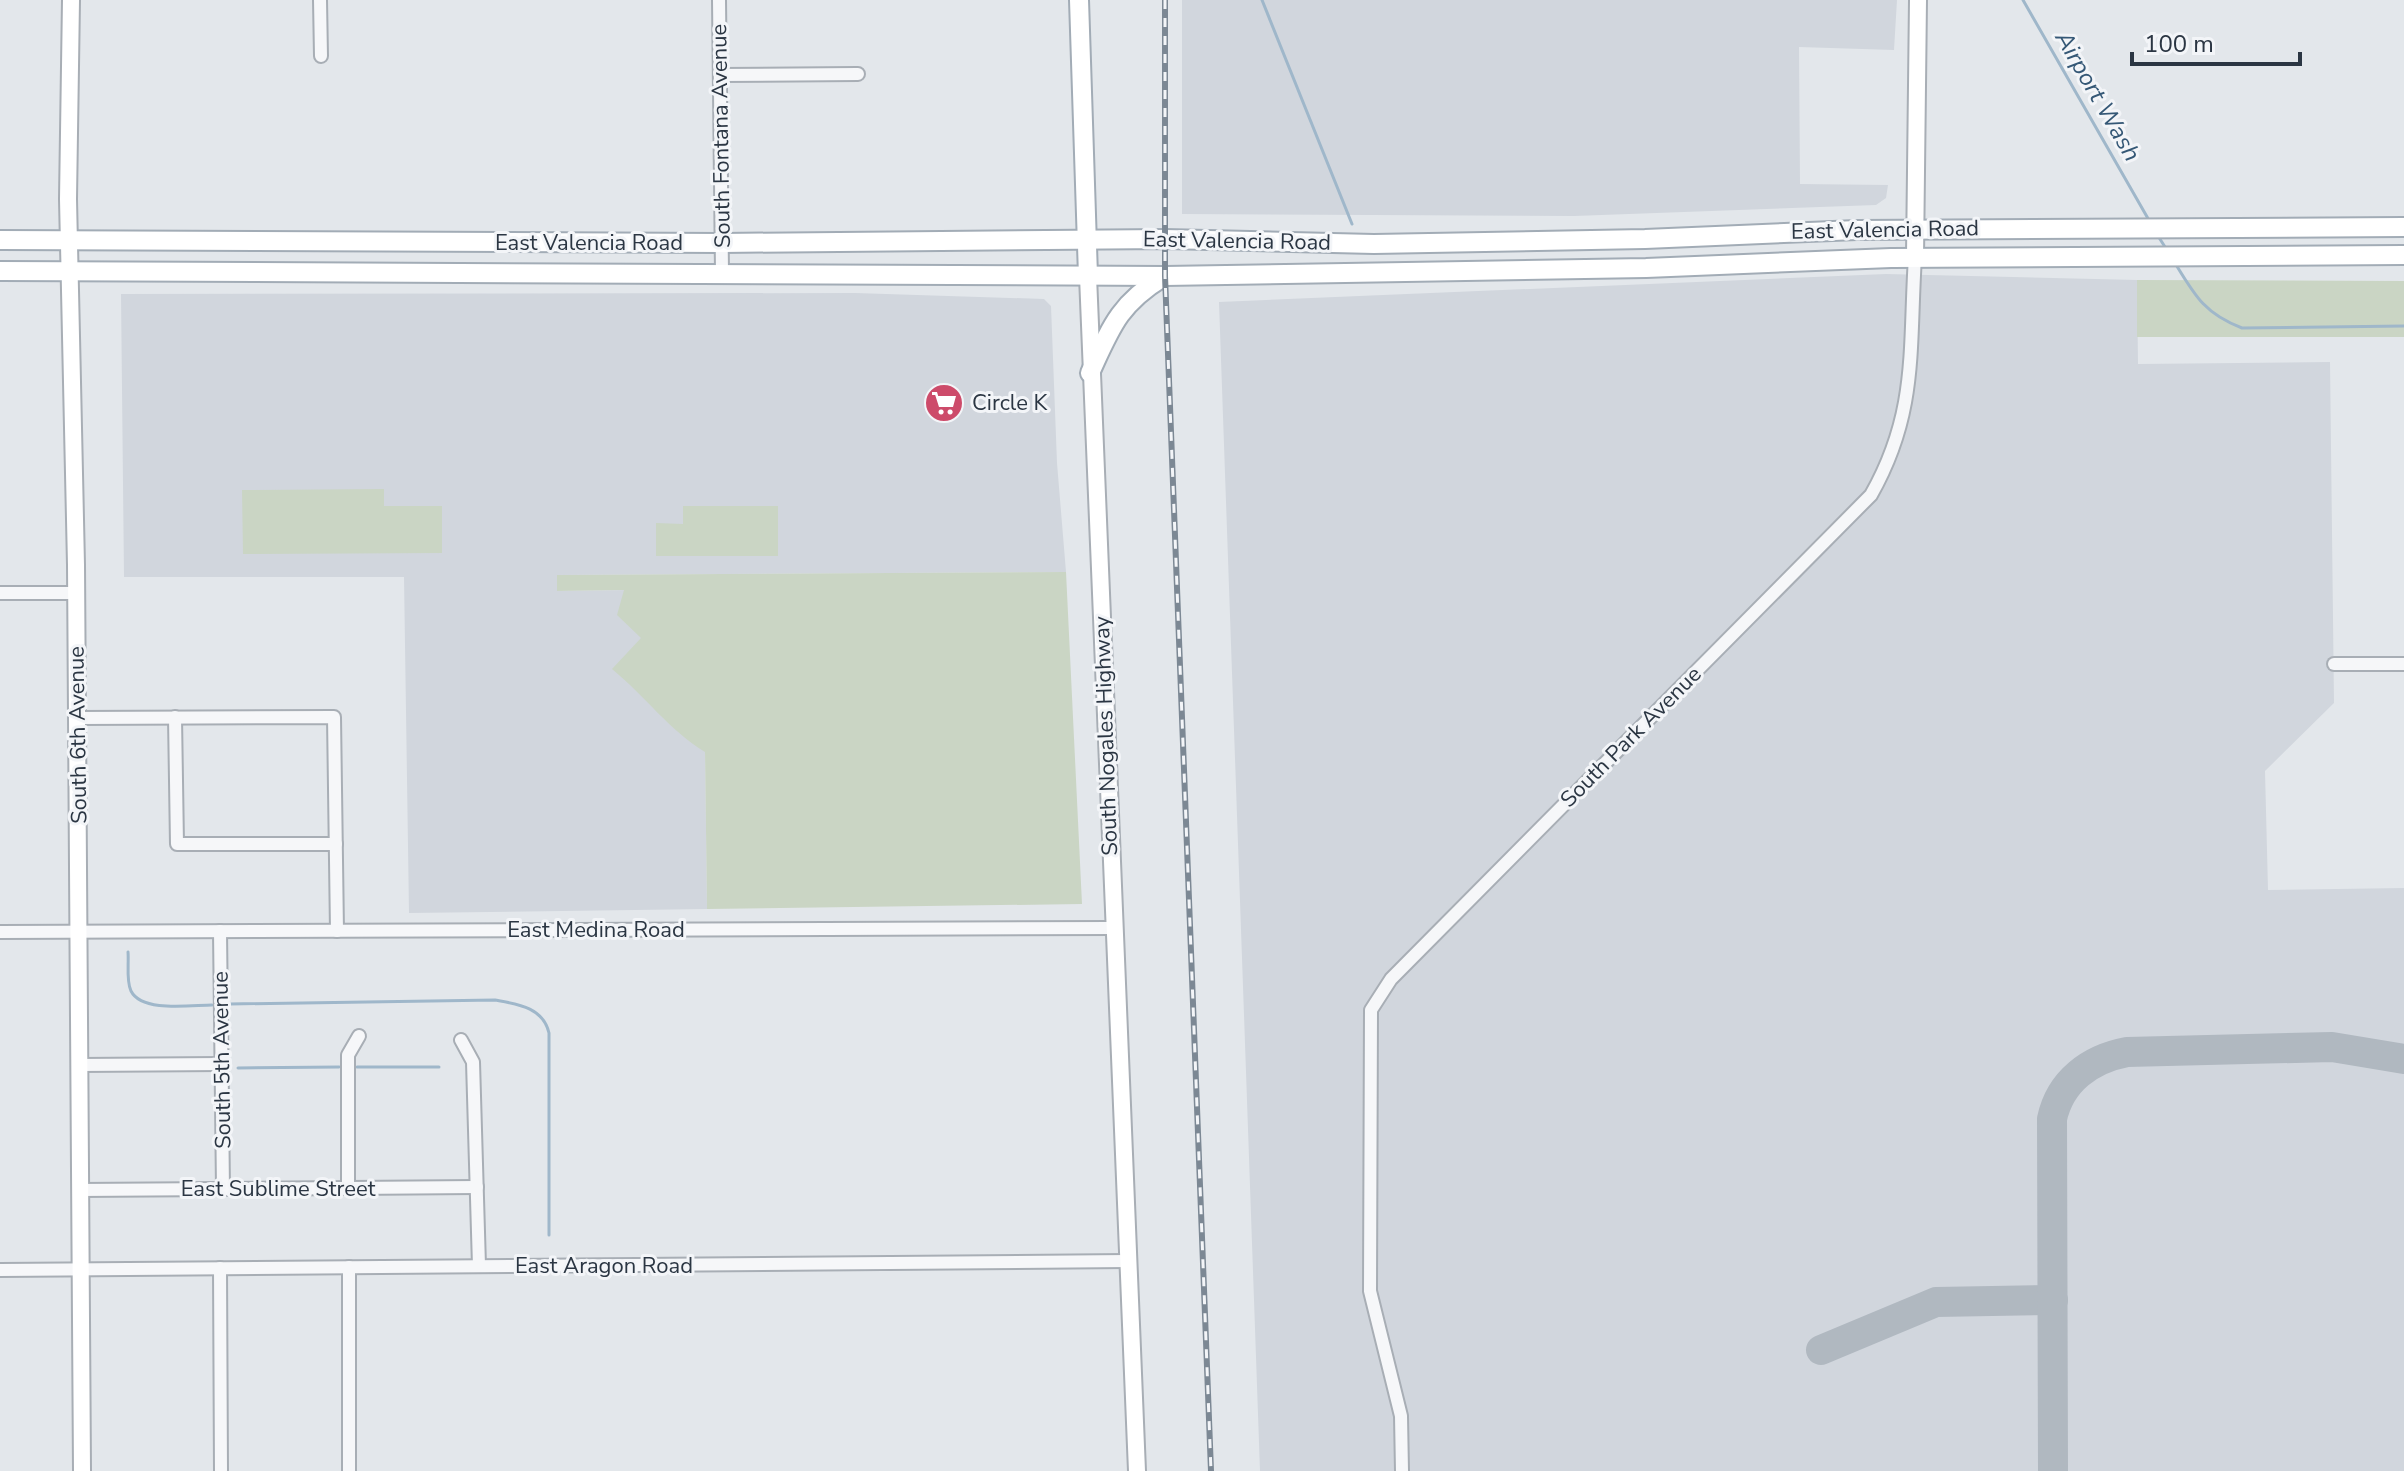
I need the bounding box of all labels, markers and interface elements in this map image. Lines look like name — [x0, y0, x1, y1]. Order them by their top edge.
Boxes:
scale bar — [2132, 16, 2300, 66]
street label: South Fontana Avenue — [704, 24, 738, 248]
water label: Airport Wash — [2047, 24, 2148, 167]
text: 100 m — [2144, 28, 2214, 60]
street label: East Valencia Road — [1791, 213, 1979, 247]
street label: East Valencia Road — [1143, 224, 1331, 258]
street label: East Valencia Road — [495, 228, 683, 258]
supermarket icon: Circle K — [923, 382, 965, 424]
place label: Circle K — [972, 388, 1049, 418]
street label: South Nogales Highway — [1087, 615, 1125, 856]
street label: South 6th Avenue — [61, 646, 95, 824]
street label: South Park Avenue — [1554, 660, 1708, 814]
street label: East Medina Road — [507, 915, 685, 945]
street label: South 5th Avenue — [205, 971, 239, 1149]
street label: East Sublime Street — [181, 1174, 376, 1204]
street label: East Aragon Road — [515, 1251, 693, 1281]

